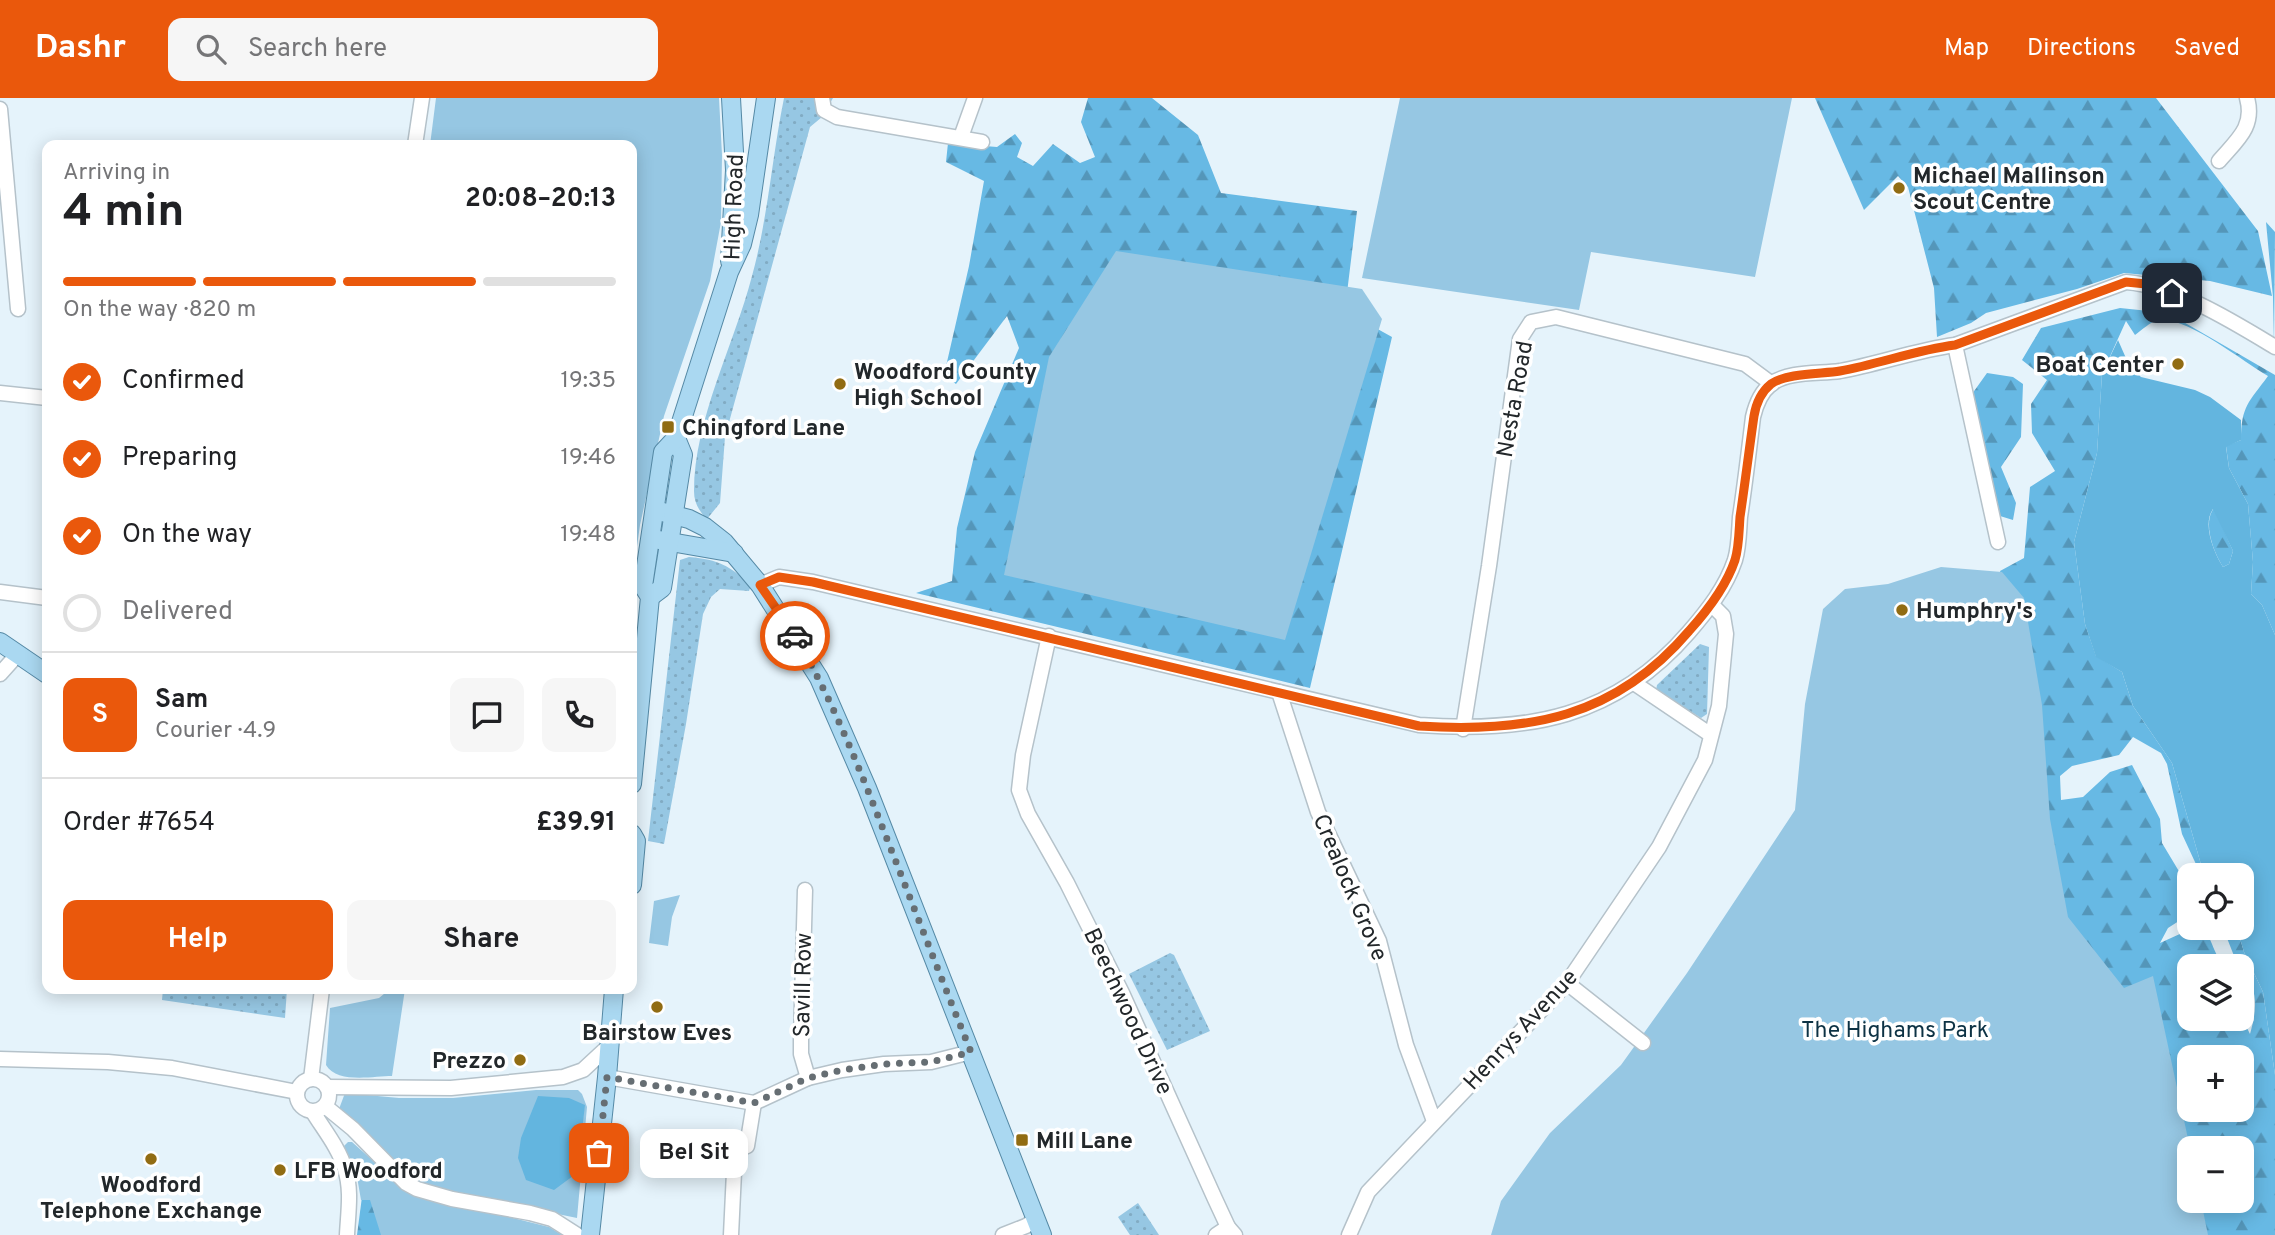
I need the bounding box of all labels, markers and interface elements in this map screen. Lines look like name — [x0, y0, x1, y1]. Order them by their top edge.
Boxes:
search box — [168, 18, 658, 81]
text: Dashr — [35, 28, 126, 70]
icon: search — [192, 30, 230, 68]
text: Search here — [248, 33, 387, 66]
text: Map — [1944, 34, 1989, 64]
text: Directions — [2027, 34, 2136, 64]
text: Saved — [2174, 34, 2240, 64]
street label: High Road — [719, 153, 752, 261]
text: Arriving in — [63, 159, 170, 188]
place label: Michael Mallinson Scout Centre — [1913, 163, 2105, 218]
marker: Michael Mallinson Scout Centre — [1891, 180, 1907, 196]
text: 20:08–20:13 — [465, 183, 616, 216]
text: 4 min — [63, 184, 185, 243]
pin — [2142, 263, 2202, 323]
icon: home — [2153, 274, 2191, 312]
text: On the way · 820 m — [63, 296, 256, 325]
street label: Nesta Road — [1492, 339, 1541, 460]
place label: Boat Center — [2035, 352, 2164, 381]
marker: Boat Center — [2170, 356, 2186, 372]
place label: Woodford County High School — [854, 359, 1037, 414]
icon: check — [63, 363, 101, 401]
text: Confirmed — [122, 365, 245, 398]
text: 19:35 — [560, 367, 616, 396]
marker: Woodford County High School — [832, 376, 848, 392]
place label: Chingford Lane — [682, 415, 845, 444]
marker: Chingford Lane — [660, 419, 676, 435]
icon: check — [63, 440, 101, 478]
text: Preparing — [122, 442, 237, 475]
text: 19:46 — [561, 444, 616, 473]
icon: check — [63, 517, 101, 555]
text: On the way — [122, 519, 252, 552]
text: 19:48 — [560, 521, 616, 550]
text: Delivered — [122, 596, 233, 629]
place label: Humphry's — [1916, 598, 2033, 627]
courier — [760, 601, 830, 671]
marker: Humphry's — [1894, 602, 1910, 618]
icon: car — [776, 617, 814, 655]
button: chat — [450, 678, 524, 752]
button: phone — [542, 678, 616, 752]
text: Sam — [155, 684, 208, 717]
text: S — [92, 699, 108, 732]
text: Courier · 4.9 — [155, 717, 276, 746]
text: Order #7654 — [63, 807, 215, 840]
text: £39.91 — [536, 807, 616, 840]
street label: Crealock Grove — [1305, 810, 1393, 966]
map controls — [2177, 863, 2254, 1213]
button: locate — [2177, 863, 2254, 940]
button: Help — [63, 900, 333, 980]
button: Share — [347, 900, 616, 980]
street label: Beechwood Drive — [1075, 924, 1178, 1100]
street label: Savill Row — [789, 932, 820, 1038]
button: layers — [2177, 954, 2254, 1031]
street label: Henrys Avenue — [1458, 964, 1585, 1097]
marker: Bairstow Eves — [649, 999, 665, 1015]
park label: The Highams Park — [1801, 1017, 1989, 1046]
place label: Bairstow Eves — [582, 1020, 732, 1049]
button: + — [2177, 1045, 2254, 1122]
place label: Prezzo — [432, 1048, 506, 1077]
marker: Prezzo — [512, 1052, 528, 1068]
pin — [569, 1123, 629, 1183]
callout: Bel Sit — [641, 1128, 750, 1178]
place label: Mill Lane — [1036, 1128, 1133, 1157]
marker: Mill Lane — [1014, 1132, 1030, 1148]
icon: bag — [580, 1134, 618, 1172]
button: − — [2177, 1136, 2254, 1213]
text: Bel Sit — [659, 1139, 729, 1168]
marker: Woodford Telephone Exchange — [143, 1151, 159, 1167]
place label: LFB Woodford — [294, 1158, 443, 1187]
marker: LFB Woodford — [272, 1162, 288, 1178]
place label: Woodford Telephone Exchange — [40, 1172, 262, 1227]

